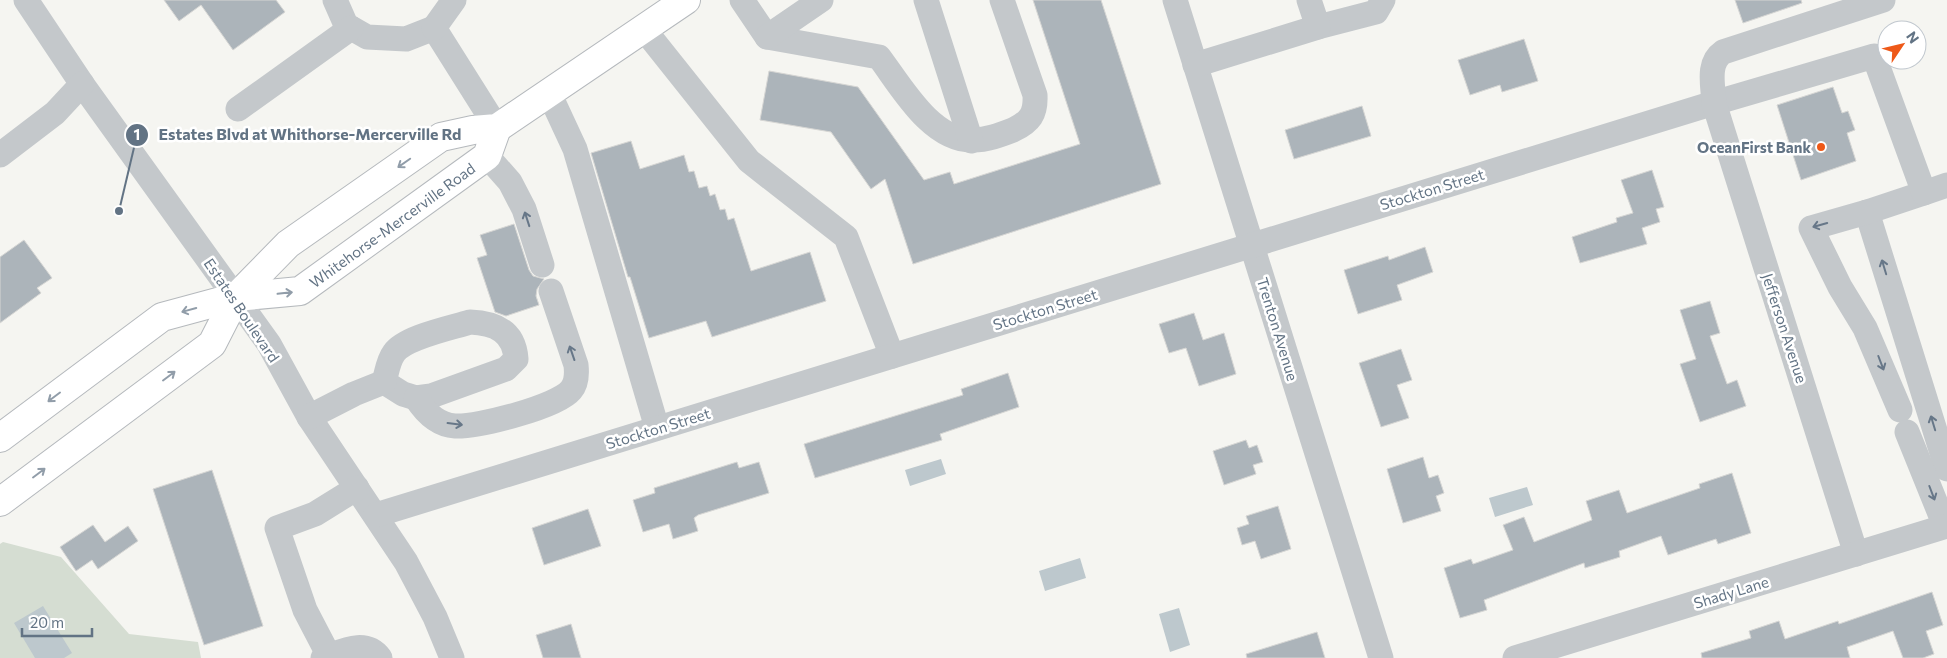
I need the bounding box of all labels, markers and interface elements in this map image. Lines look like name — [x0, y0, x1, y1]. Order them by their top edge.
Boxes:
north arrow — [1877, 20, 1927, 70]
text: N — [1903, 28, 1923, 46]
callout: Estates Blvd at Whithorse-Mercerville Rd — [124, 119, 472, 150]
text: Estates Blvd at Whithorse-Mercerville Rd — [159, 124, 461, 143]
text: 1 — [134, 125, 140, 143]
place label: OceanFirst Bank — [1697, 138, 1811, 156]
marker: OceanFirst Bank — [1815, 141, 1827, 153]
one-way arrow — [397, 158, 411, 168]
street label: Whitehorse-Mercerville Road — [306, 159, 478, 291]
street label: Stockton Street — [1378, 165, 1486, 213]
one-way arrow — [522, 211, 532, 227]
one-way arrow — [1813, 221, 1829, 231]
street label: Estates Boulevard — [201, 255, 283, 365]
one-way arrow — [1879, 260, 1889, 276]
street label: Jefferson Avenue — [1759, 271, 1811, 385]
street label: Trenton Avenue — [1254, 275, 1302, 383]
street label: Stockton Street — [991, 285, 1099, 333]
one-way arrow — [276, 288, 292, 298]
one-way arrow — [181, 306, 197, 315]
one-way arrow — [567, 346, 576, 361]
one-way arrow — [1877, 355, 1886, 370]
one-way arrow — [162, 371, 176, 381]
one-way arrow — [48, 392, 61, 403]
street label: Stockton Street — [604, 404, 712, 452]
one-way arrow — [1927, 415, 1937, 431]
one-way arrow — [446, 419, 462, 429]
one-way arrow — [32, 468, 46, 478]
one-way arrow — [1928, 485, 1937, 500]
street label: Shady Lane — [1691, 572, 1771, 612]
scale bar — [22, 606, 92, 638]
text: 20 m — [30, 613, 64, 631]

